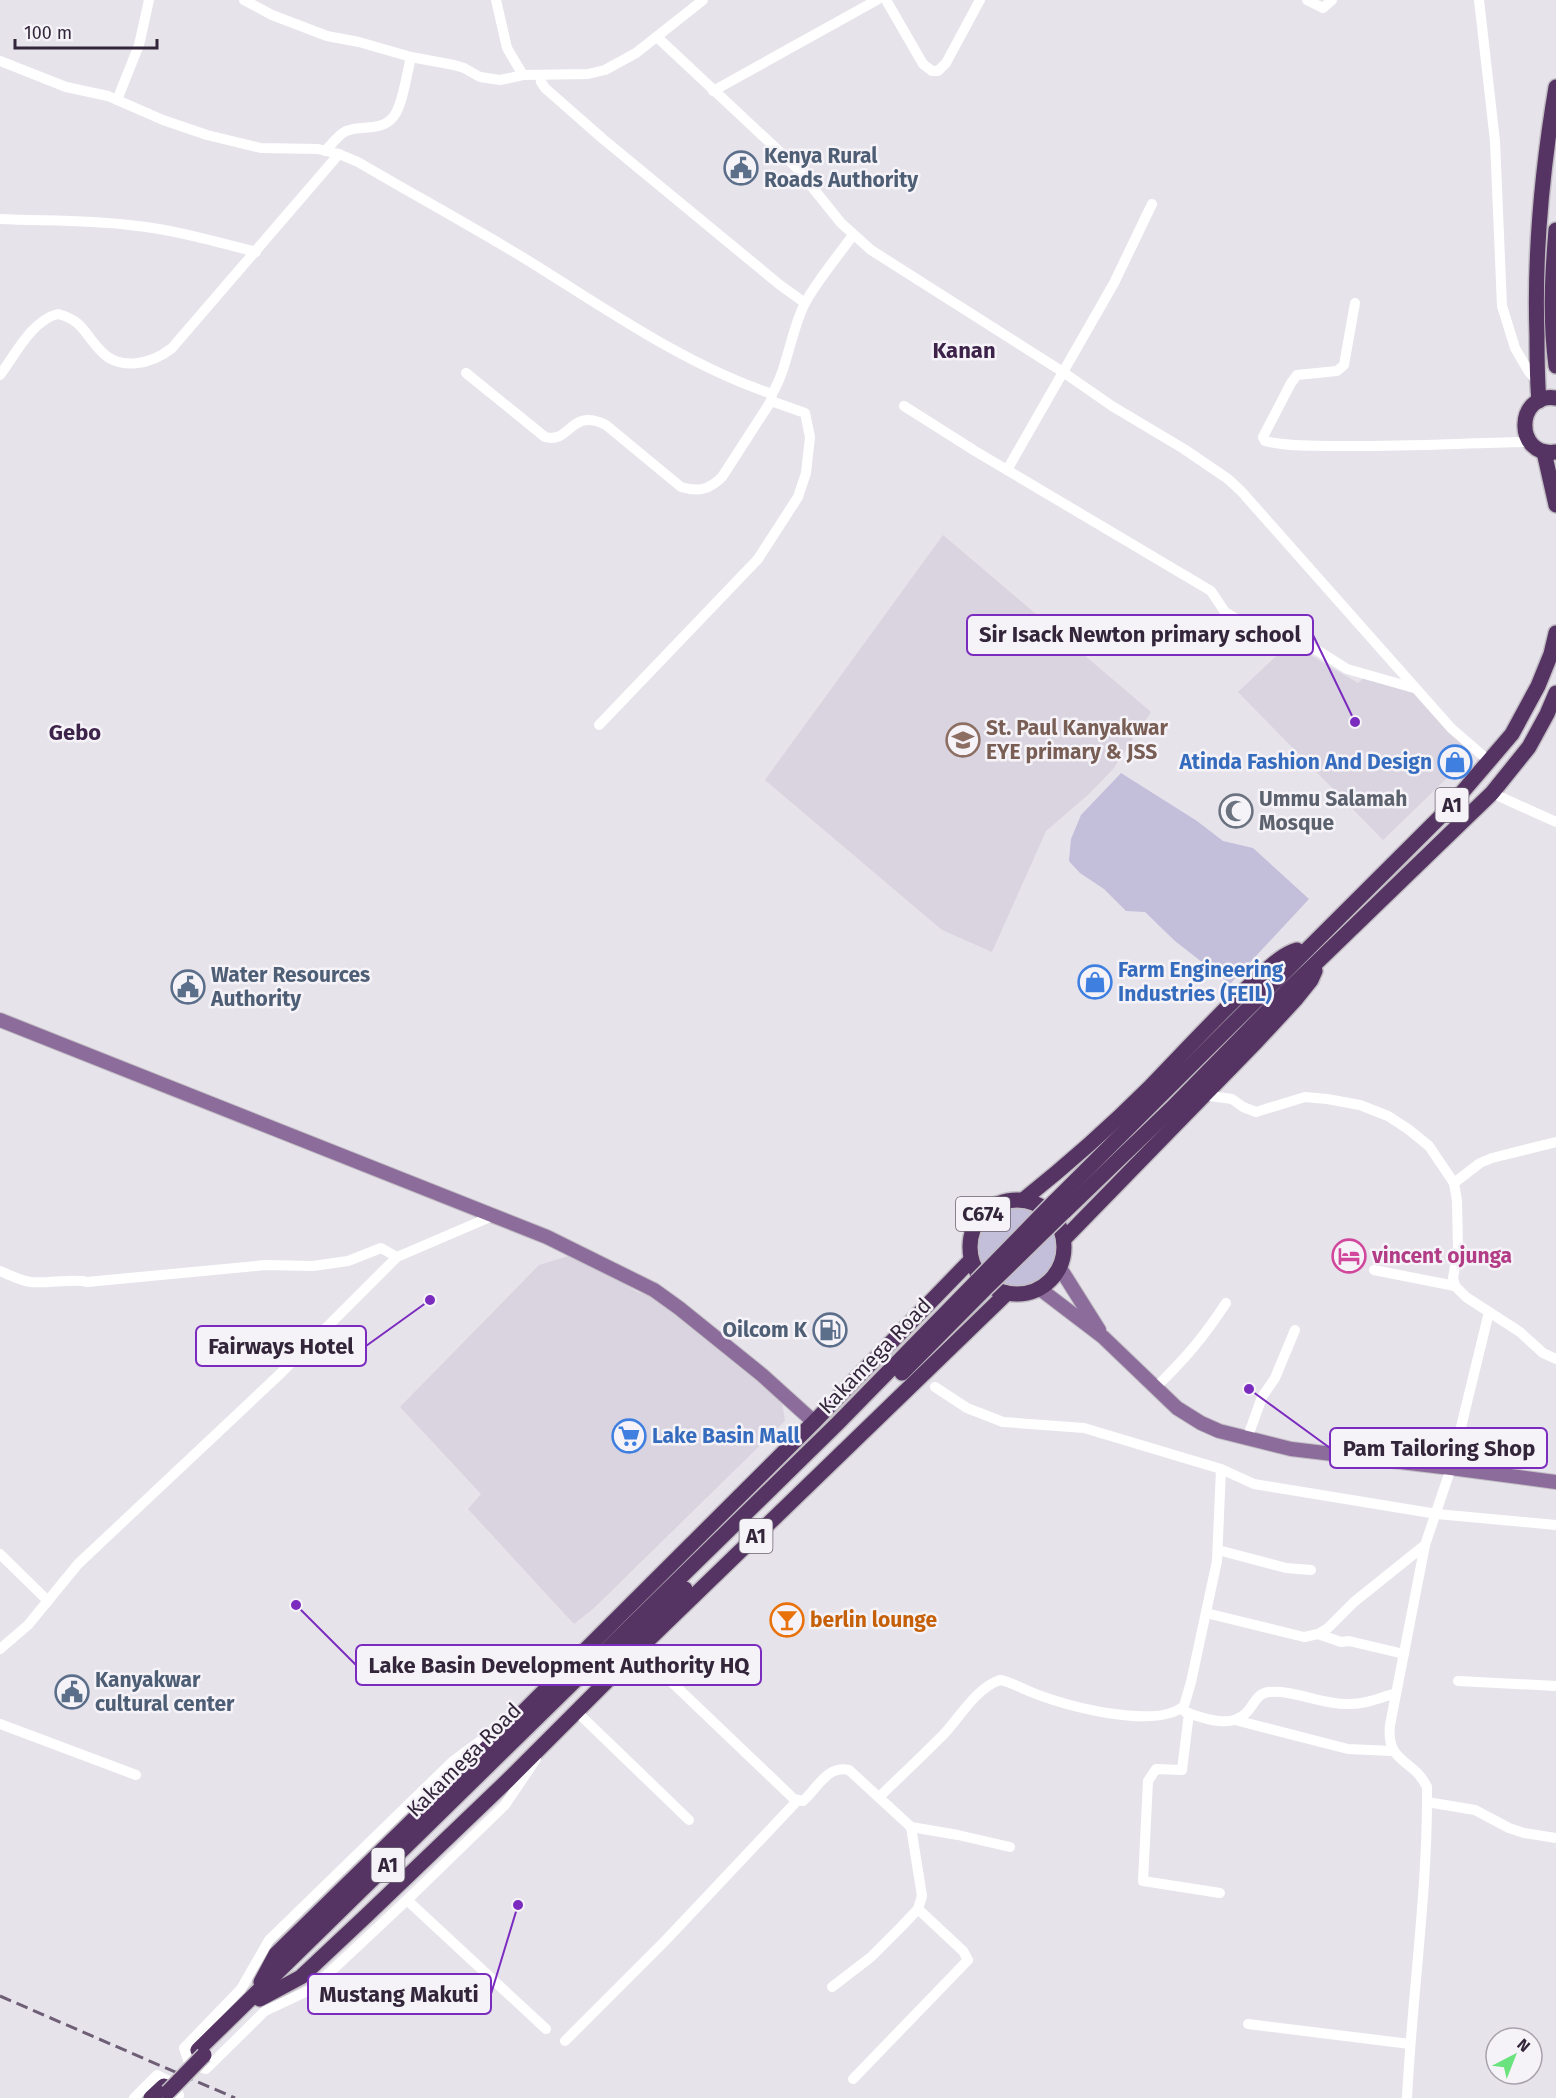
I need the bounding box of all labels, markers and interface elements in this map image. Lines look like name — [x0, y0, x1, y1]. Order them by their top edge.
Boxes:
scale bar — [15, 12, 158, 50]
text: 100 m — [24, 22, 72, 44]
place label: Kenya Rural Roads Authority — [764, 143, 918, 193]
public building icon: Kenya Rural Roads Authority — [723, 150, 759, 186]
district label: Kanan — [932, 337, 996, 364]
callout: Sir Isack Newton primary school — [967, 615, 1313, 655]
text: Sir Isack Newton primary school — [979, 621, 1301, 648]
place label: St. Paul Kanyakwar EYE primary & JSS — [986, 715, 1169, 765]
district label: Gebo — [49, 719, 101, 746]
school or university icon: St. Paul Kanyakwar EYE primary & JSS — [945, 722, 981, 758]
shop icon: Atinda Fashion And Design — [1437, 744, 1473, 780]
place label: Atinda Fashion And Design — [1178, 749, 1432, 775]
place label: Ummu Salamah Mosque — [1259, 786, 1407, 836]
road number: A1 — [1436, 788, 1468, 822]
mosque icon: Ummu Salamah Mosque — [1218, 793, 1254, 829]
place label: Farm Engineering Industries (FEIL) — [1118, 957, 1284, 1007]
place label: Water Resources Authority — [210, 962, 370, 1012]
shop icon: Farm Engineering Industries (FEIL) — [1077, 964, 1113, 1000]
public building icon: Water Resources Authority — [170, 969, 206, 1005]
road number: C674 — [956, 1197, 1010, 1231]
hotel icon: vincent ojunga — [1331, 1238, 1367, 1274]
place label: vincent ojunga — [1371, 1243, 1512, 1269]
street label: Kakamega Road — [813, 1293, 937, 1419]
fuel station icon: Oilcom K — [812, 1312, 848, 1348]
place label: Oilcom K — [723, 1317, 808, 1343]
callout: Fairways Hotel — [196, 1326, 366, 1366]
text: Fairways Hotel — [208, 1333, 354, 1360]
supermarket icon: Lake Basin Mall — [611, 1418, 647, 1454]
place label: Lake Basin Mall — [652, 1423, 800, 1449]
callout: Pam Tailoring Shop — [1330, 1428, 1547, 1468]
text: Pam Tailoring Shop — [1343, 1435, 1535, 1462]
road number: A1 — [740, 1519, 772, 1553]
bar icon: berlin lounge — [769, 1602, 805, 1638]
place label: berlin lounge — [810, 1607, 937, 1633]
callout: Lake Basin Development Authority HQ — [356, 1645, 761, 1685]
text: Lake Basin Development Authority HQ — [368, 1652, 750, 1679]
place label: Kanyakwar cultural center — [95, 1667, 235, 1717]
public building icon: Kanyakwar cultural center — [54, 1674, 90, 1710]
street label: Kakamega Road — [401, 1697, 527, 1823]
road number: A1 — [372, 1848, 404, 1882]
callout: Mustang Makuti — [308, 1974, 491, 2014]
text: Mustang Makuti — [319, 1981, 479, 2008]
north arrow — [1484, 2026, 1544, 2086]
text: N — [1513, 2035, 1534, 2056]

